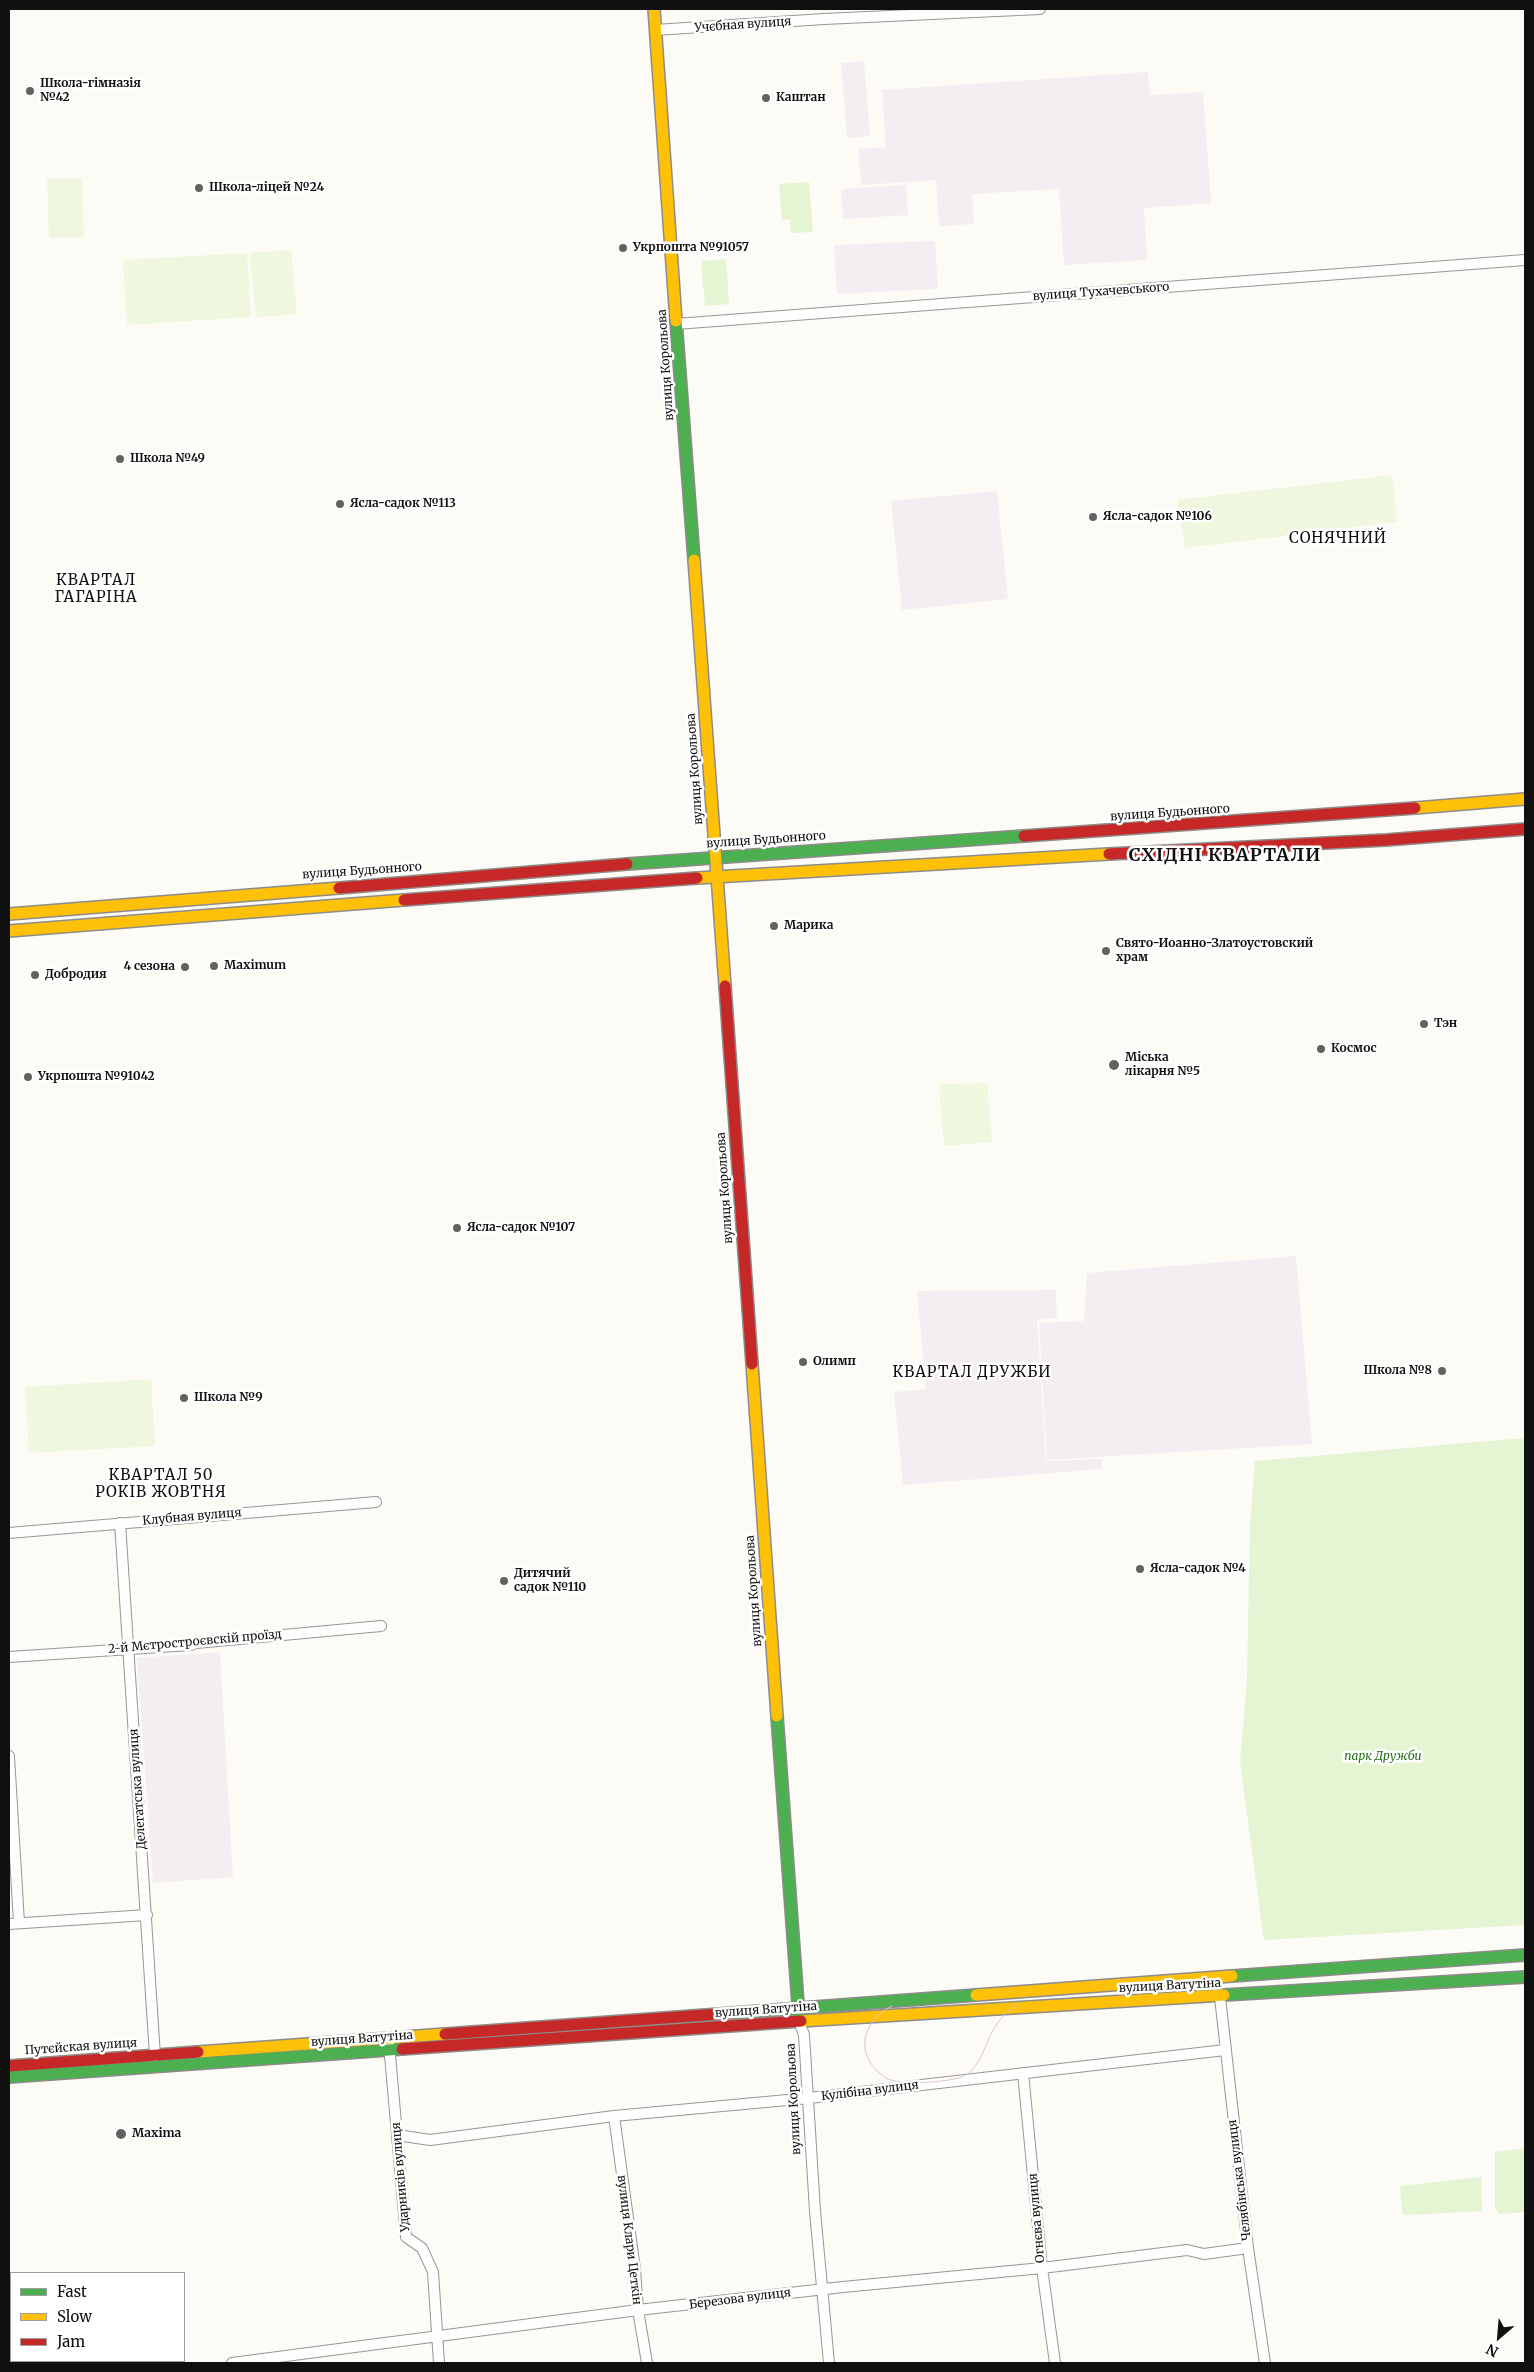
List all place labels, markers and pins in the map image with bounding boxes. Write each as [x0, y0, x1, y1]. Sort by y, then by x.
place label: Школа-гімназія №42 [40, 77, 141, 105]
marker: Школа-гімназія №42 [24, 85, 36, 97]
place label: Каштан [776, 91, 826, 105]
marker: Каштан [760, 92, 772, 104]
place label: Школа-ліцей №24 [209, 181, 324, 195]
marker: Школа-ліцей №24 [193, 182, 205, 194]
place label: Укрпошта №91057 [633, 241, 749, 255]
marker: Укрпошта №91057 [617, 242, 629, 254]
place label: Школа №49 [130, 452, 205, 466]
marker: Школа №49 [114, 453, 126, 465]
place label: Ясла-садок №113 [350, 497, 456, 511]
marker: Ясла-садок №113 [334, 498, 346, 510]
place label: Ясла-садок №106 [1103, 510, 1212, 524]
marker: Ясла-садок №106 [1087, 511, 1099, 523]
place label: Марика [784, 919, 833, 933]
marker: Марика [768, 920, 780, 932]
place label: Свято-Иоанно-Златоустовский храм [1116, 937, 1313, 965]
marker: Свято-Иоанно-Златоустовский храм [1100, 945, 1112, 957]
place label: Maximum [224, 959, 286, 973]
place label: 4 сезона [123, 960, 175, 974]
marker: Maximum [208, 960, 220, 972]
marker: 4 сезона [179, 961, 191, 973]
place label: Добродия [45, 968, 107, 982]
marker: Добродия [29, 969, 41, 981]
place label: Тэн [1434, 1017, 1457, 1031]
marker: Тэн [1418, 1018, 1430, 1030]
place label: Космос [1331, 1042, 1377, 1056]
marker: Космос [1315, 1043, 1327, 1055]
place label: Міська лікарня №5 [1125, 1051, 1200, 1079]
marker: Міська лікарня №5 [1107, 1058, 1121, 1072]
place label: Укрпошта №91042 [38, 1070, 155, 1084]
marker: Укрпошта №91042 [22, 1071, 34, 1083]
place label: Ясла-садок №107 [467, 1221, 575, 1235]
marker: Ясла-садок №107 [451, 1222, 463, 1234]
place label: Олимп [813, 1355, 856, 1369]
marker: Олимп [797, 1356, 809, 1368]
place label: Школа №8 [1363, 1364, 1432, 1378]
marker: Школа №8 [1436, 1365, 1448, 1377]
place label: Школа №9 [194, 1391, 263, 1405]
marker: Школа №9 [178, 1392, 190, 1404]
place label: Ясла-садок №4 [1150, 1562, 1246, 1576]
marker: Ясла-садок №4 [1134, 1563, 1146, 1575]
place label: Дитячий садок №110 [514, 1567, 586, 1595]
marker: Дитячий садок №110 [498, 1575, 510, 1587]
marker: Maxima [114, 2127, 128, 2141]
place label: Maxima [132, 2127, 181, 2141]

